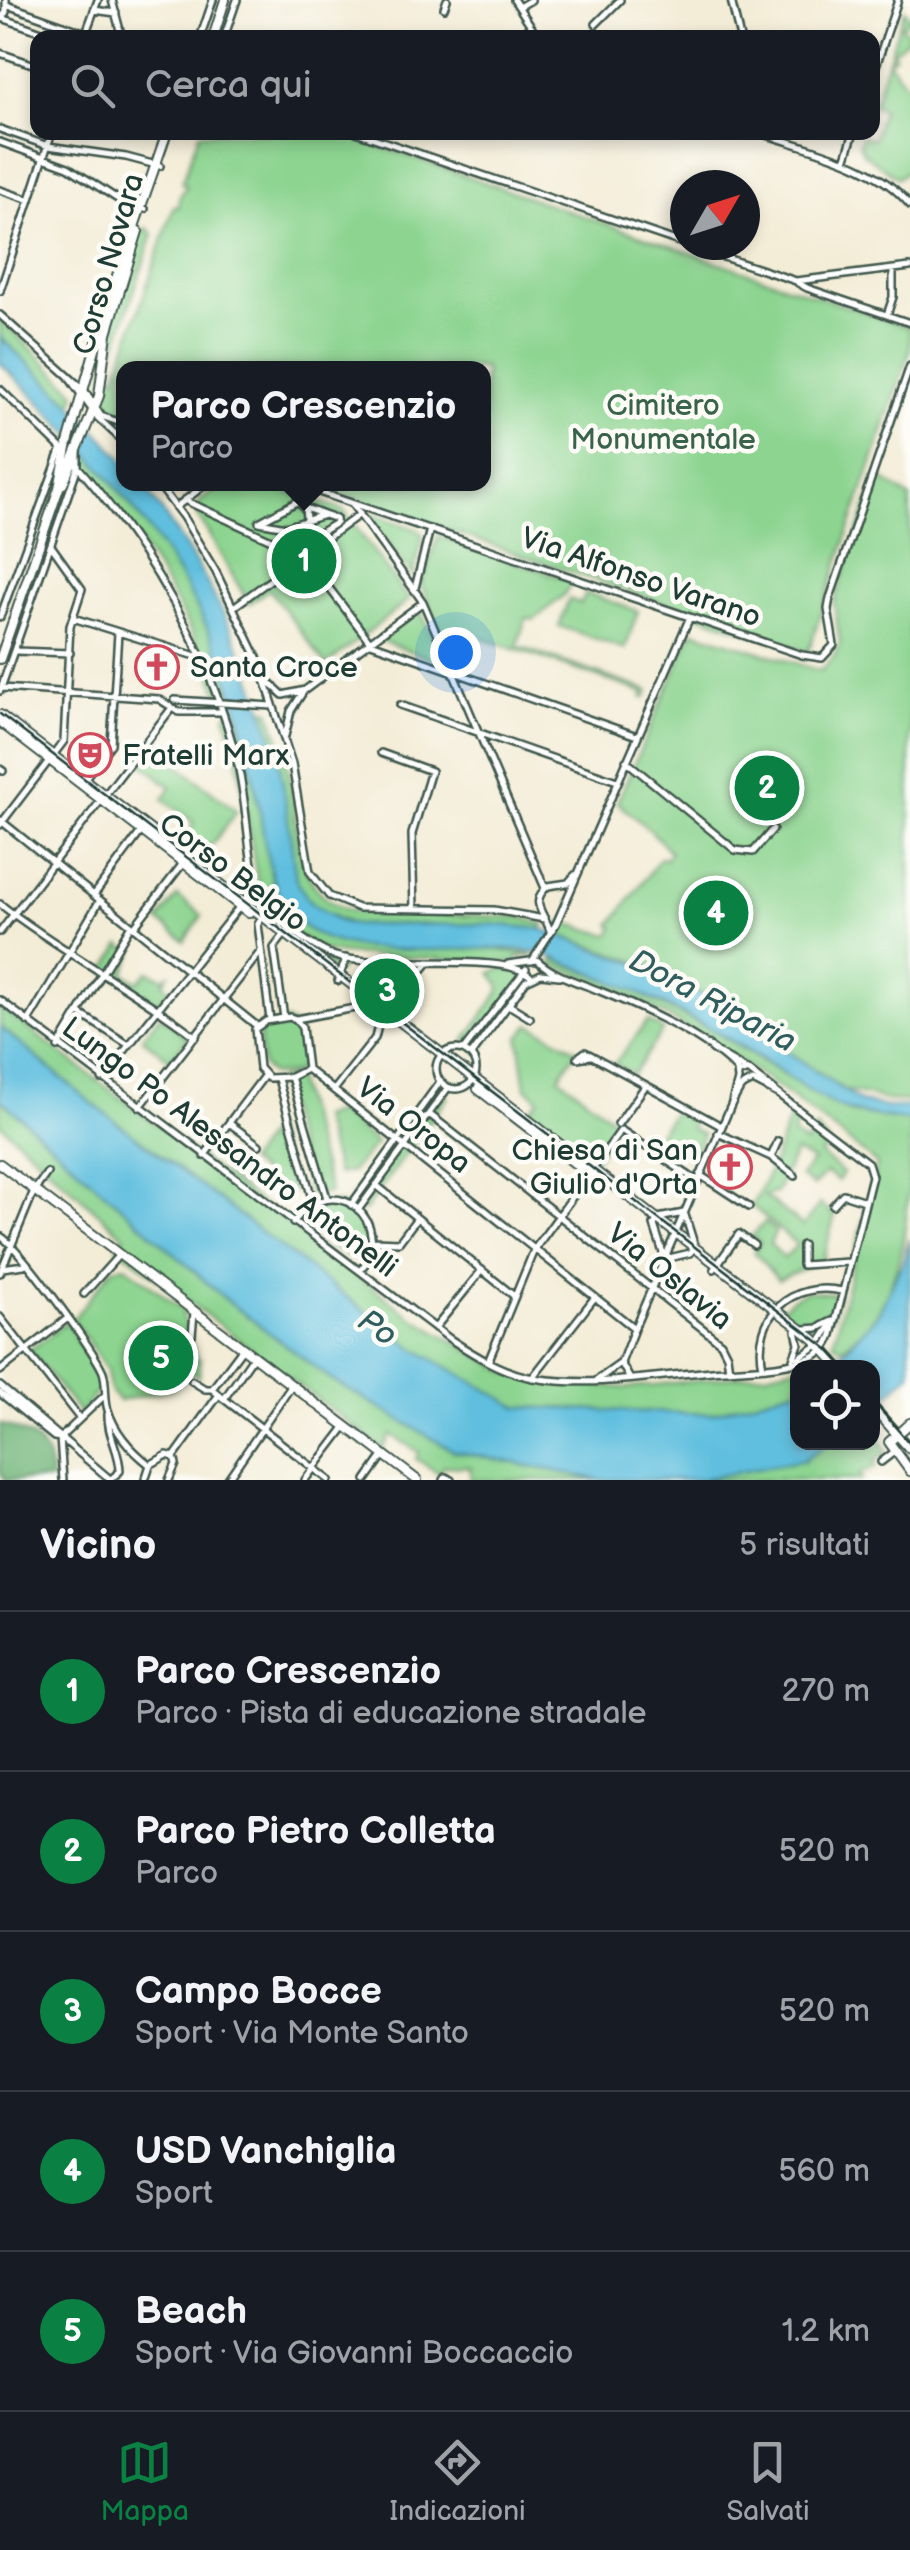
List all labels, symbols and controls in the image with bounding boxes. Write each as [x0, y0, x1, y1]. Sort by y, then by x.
search box [30, 30, 880, 140]
icon: search [65, 58, 120, 113]
text: Cerca qui [145, 63, 312, 108]
street label: Corso Novara [66, 169, 152, 359]
north arrow [670, 170, 760, 260]
popup [116, 361, 491, 491]
text: Parco Crescenzio [150, 384, 457, 429]
park label: Cimitero Monumentale [570, 388, 756, 458]
text: Parco [150, 429, 234, 468]
street label: Via Alfonso Varano [516, 520, 765, 636]
pin: 1 [272, 524, 336, 598]
your location [430, 627, 481, 678]
church icon: Santa Croce [134, 644, 180, 690]
place label: Santa Croce [190, 650, 358, 686]
theatre icon: Fratelli Marx [67, 732, 113, 778]
place label: Fratelli Marx [122, 738, 289, 774]
pin: 2 [734, 750, 800, 826]
street label: Corso Belgio [152, 806, 313, 940]
pin: 4 [684, 876, 748, 950]
water label: Dora Riparia [622, 941, 802, 1062]
pin: 3 [354, 954, 420, 1028]
street label: Lungo Po Alessandro Antonelli [55, 1010, 404, 1286]
street label: Via Oropa [349, 1070, 478, 1182]
place label: Chiesa di San Giulio d'Orta [512, 1133, 698, 1203]
church icon: Chiesa di San Giulio d'Orta [707, 1144, 753, 1190]
street label: Via Oslavia [600, 1216, 739, 1338]
water label: Po [350, 1301, 404, 1355]
pin: 5 [128, 1320, 194, 1396]
map controls [790, 1360, 880, 1450]
button: locate [790, 1360, 880, 1450]
text: Vicino [40, 1520, 156, 1571]
text: 5 risultati [739, 1526, 870, 1565]
text: Parco Crescenzio [135, 1649, 441, 1694]
text: 1 [66, 1672, 79, 1711]
text: 270 m [781, 1672, 870, 1711]
text: Parco · Pista di educazione stradale [135, 1694, 646, 1733]
text: Parco Pietro Colletta [135, 1809, 496, 1854]
text: 2 [63, 1832, 82, 1871]
text: 520 m [779, 1832, 870, 1871]
text: Parco [135, 1854, 218, 1893]
text: Campo Bocce [135, 1969, 382, 2014]
text: 3 [63, 1992, 82, 2031]
text: 520 m [779, 1992, 870, 2031]
text: Sport · Via Monte Santo [135, 2014, 469, 2053]
text: USD Vanchiglia [135, 2129, 396, 2174]
text: 4 [63, 2152, 82, 2191]
text: 560 m [778, 2152, 870, 2191]
text: Sport [135, 2174, 213, 2213]
text: Beach [135, 2289, 247, 2334]
text: 5 [63, 2312, 82, 2351]
text: 1.2 km [782, 2312, 870, 2351]
text: Sport · Via Giovanni Boccaccio [135, 2334, 574, 2373]
tab: Mappa [100, 2435, 189, 2528]
tab: Indicazioni [390, 2435, 526, 2528]
tab: Salvati [726, 2435, 810, 2528]

